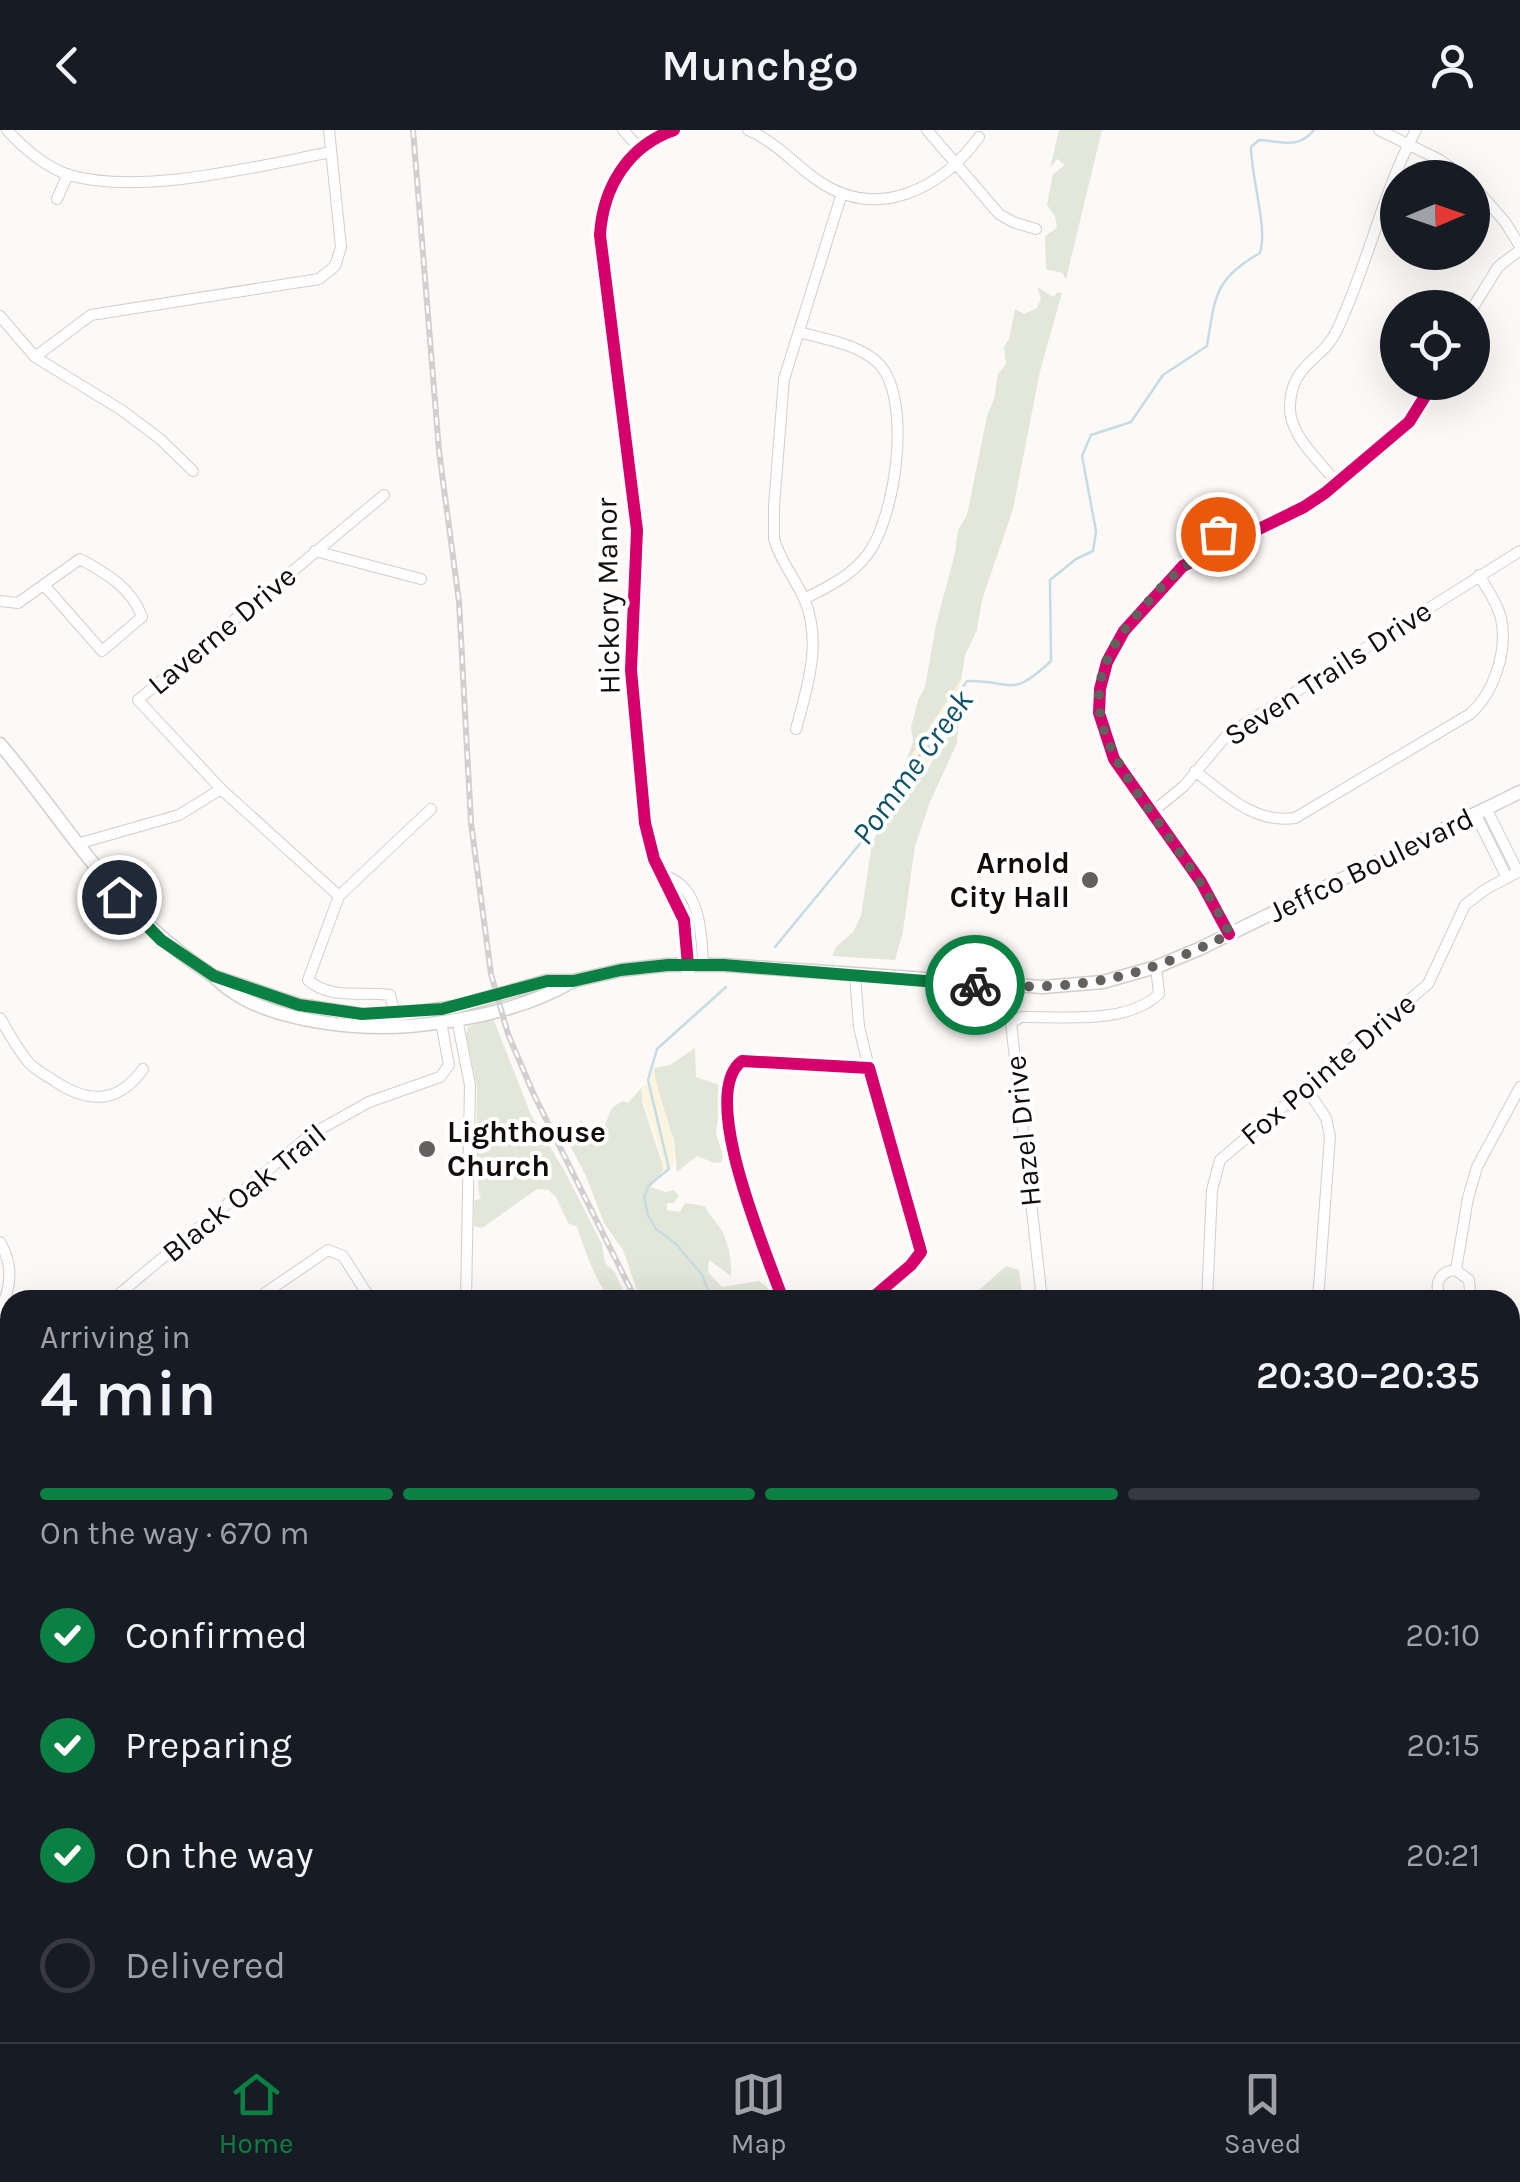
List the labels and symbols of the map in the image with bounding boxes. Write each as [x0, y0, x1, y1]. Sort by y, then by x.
north arrow [1380, 160, 1490, 270]
pin [1176, 492, 1261, 577]
street label: Hickory Manor [588, 497, 628, 695]
street label: Laverne Drive [140, 558, 304, 702]
street label: Seven Trails Drive [1218, 593, 1438, 753]
water label: Pomme Creek [844, 682, 981, 852]
street label: Jeffco Boulevard [1263, 800, 1479, 930]
place label: Arnold City Hall [950, 845, 1070, 915]
pin [77, 855, 162, 940]
marker: Arnold City Hall [1079, 869, 1101, 891]
courier [925, 935, 1025, 1035]
street label: Fox Pointe Drive [1233, 985, 1423, 1153]
street label: Hazel Drive [997, 1054, 1049, 1208]
place label: Lighthouse Church [447, 1114, 606, 1184]
street label: Black Oak Trail [155, 1116, 333, 1270]
marker: Lighthouse Church [416, 1138, 438, 1160]

